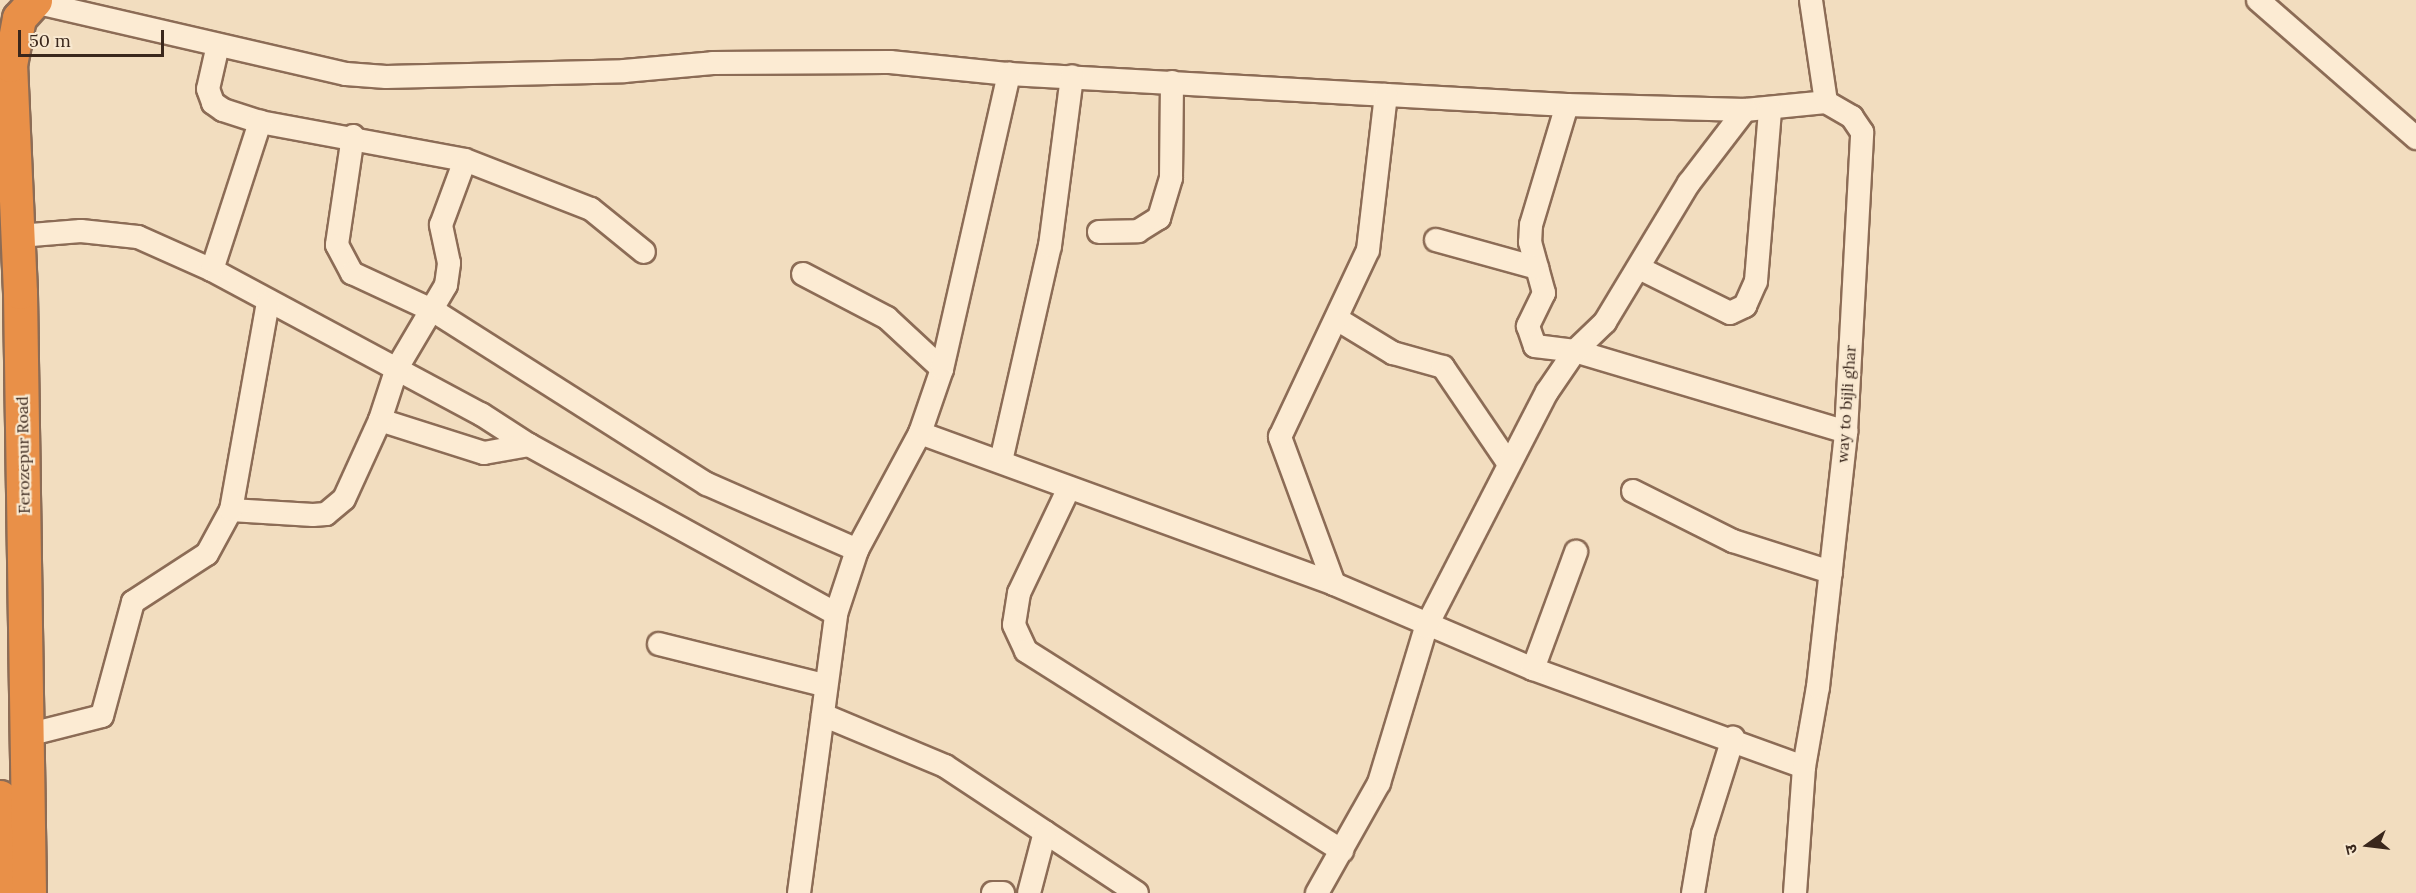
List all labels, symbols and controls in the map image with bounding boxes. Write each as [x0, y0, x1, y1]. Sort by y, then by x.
scale bar [21, 18, 166, 56]
text: 50 m [29, 29, 71, 52]
street label: way to bijli ghar [1832, 344, 1860, 464]
street label: Ferozepur Road [12, 396, 34, 514]
north arrow [2338, 815, 2398, 875]
text: उ [2340, 842, 2361, 856]

